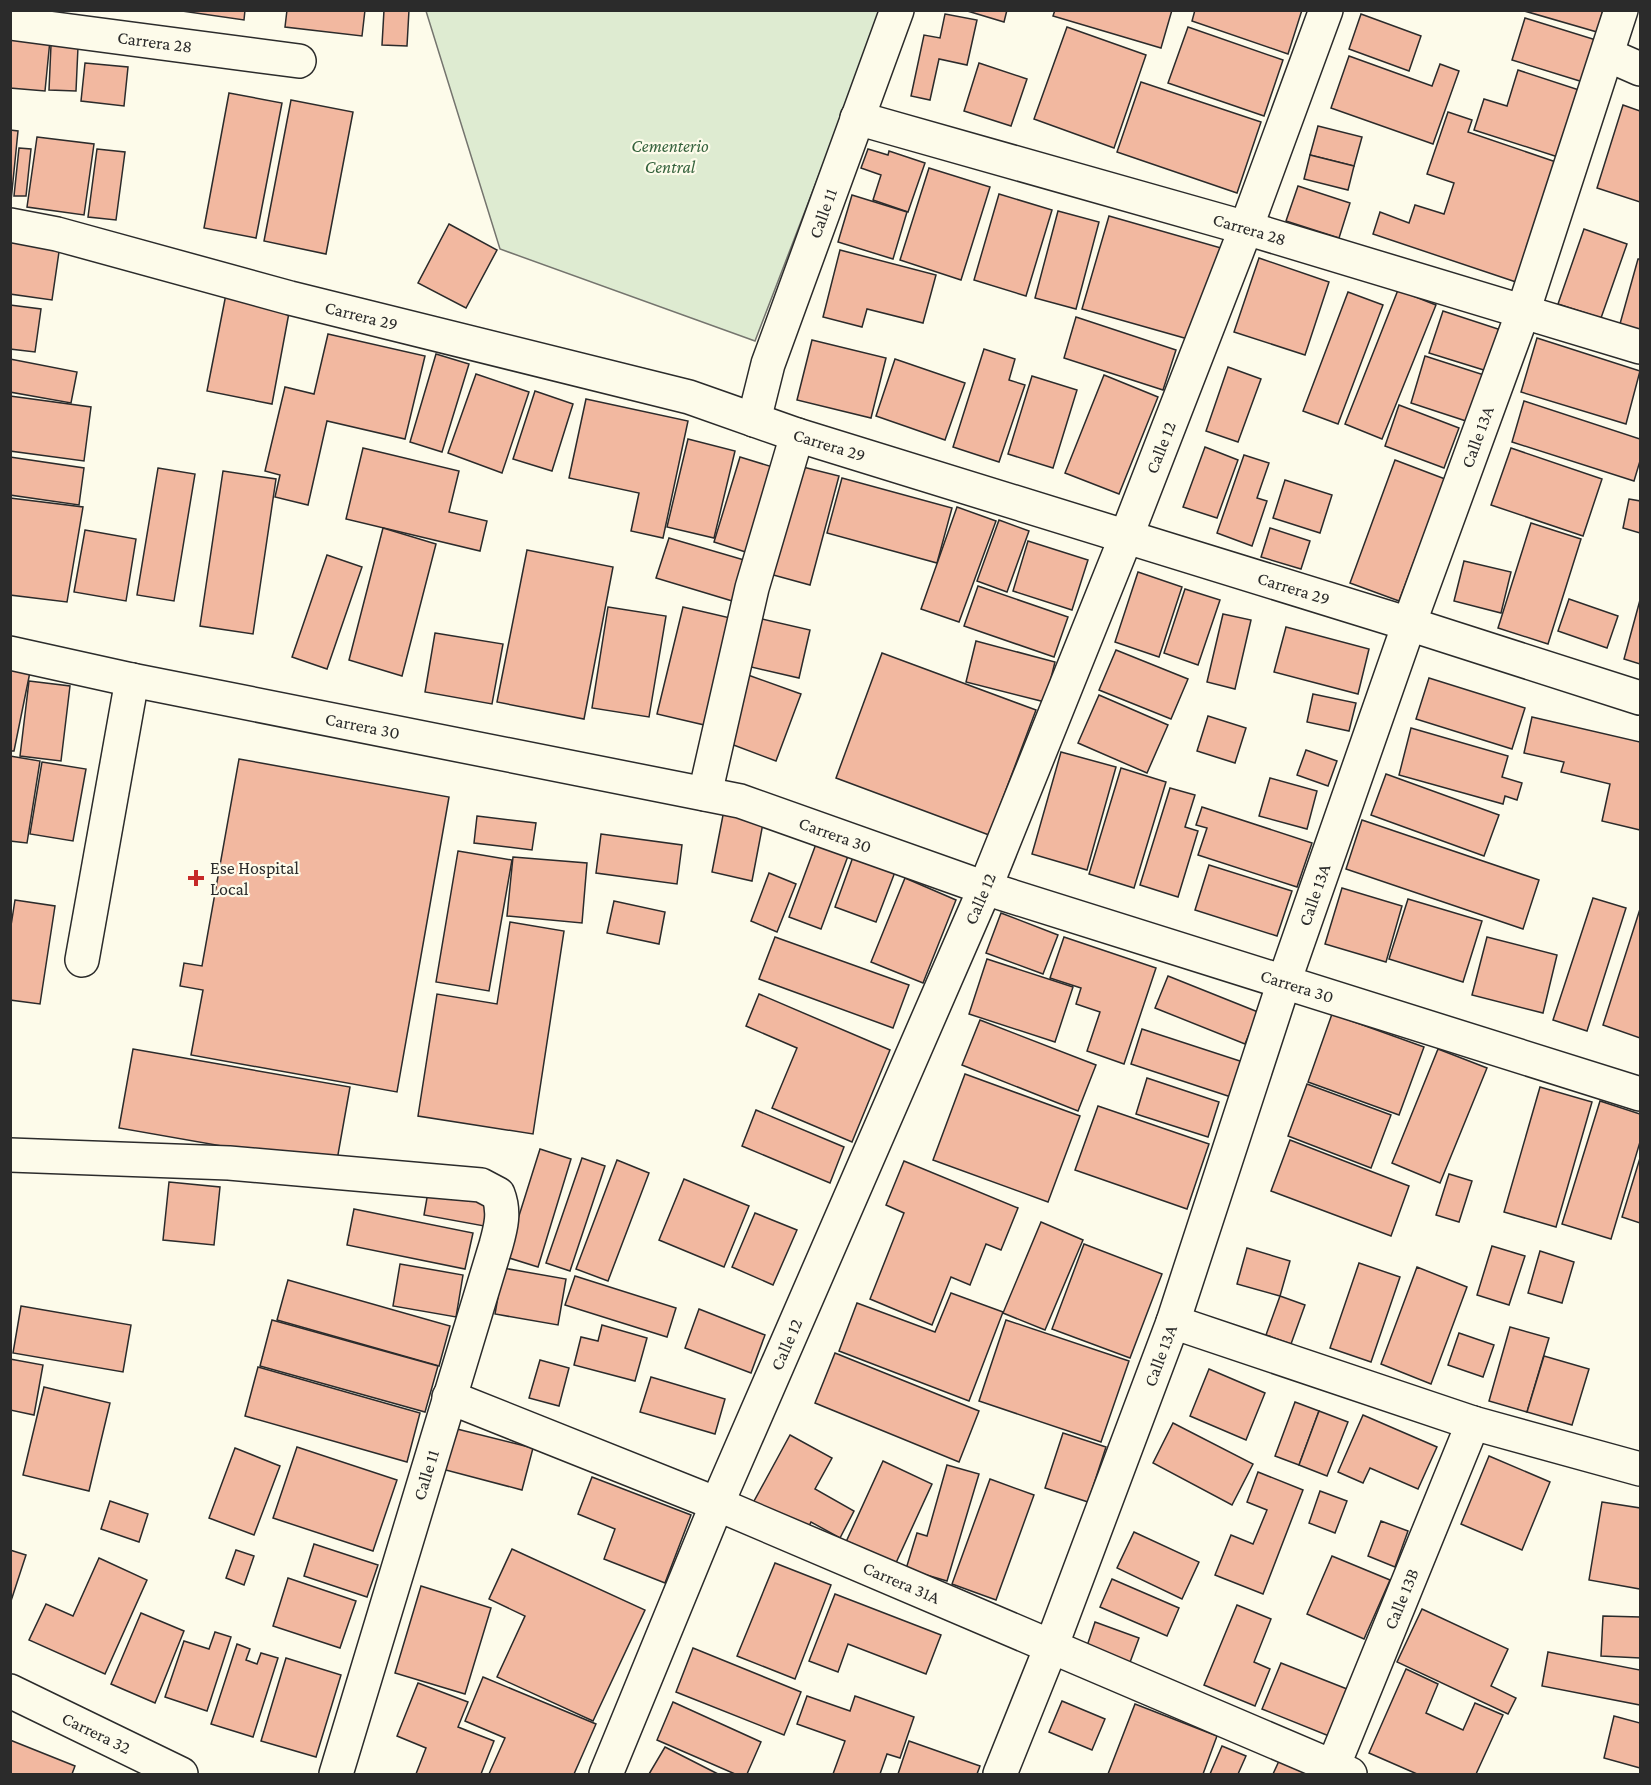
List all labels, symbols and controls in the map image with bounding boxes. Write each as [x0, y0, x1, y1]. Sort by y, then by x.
street label: Carrera 28 [116, 27, 193, 57]
park label: Cementerio Central [631, 136, 709, 177]
street label: Calle 11 [805, 186, 841, 241]
street label: Carrera 28 [1211, 209, 1288, 250]
street label: Carrera 29 [323, 297, 400, 334]
street label: Calle 13A [1457, 403, 1498, 471]
street label: Calle 12 [1142, 419, 1180, 476]
street label: Carrera 29 [791, 424, 868, 466]
street label: Carrera 29 [1255, 568, 1332, 609]
street label: Carrera 30 [323, 709, 402, 743]
street label: Carrera 30 [796, 813, 874, 857]
place label: Ese Hospital Local [210, 858, 299, 899]
street label: Calle 13A [1294, 860, 1335, 928]
marker: Ese Hospital Local [187, 869, 205, 887]
street label: Calle 12 [960, 870, 1000, 928]
street label: Carrera 30 [1258, 965, 1336, 1007]
street label: Calle 12 [766, 1316, 806, 1373]
street label: Calle 13A [1140, 1321, 1181, 1389]
street label: Calle 11 [409, 1447, 443, 1503]
street label: Carrera 31A [860, 1557, 944, 1608]
street label: Calle 13B [1380, 1565, 1423, 1632]
street label: Carrera 32 [59, 1708, 134, 1758]

